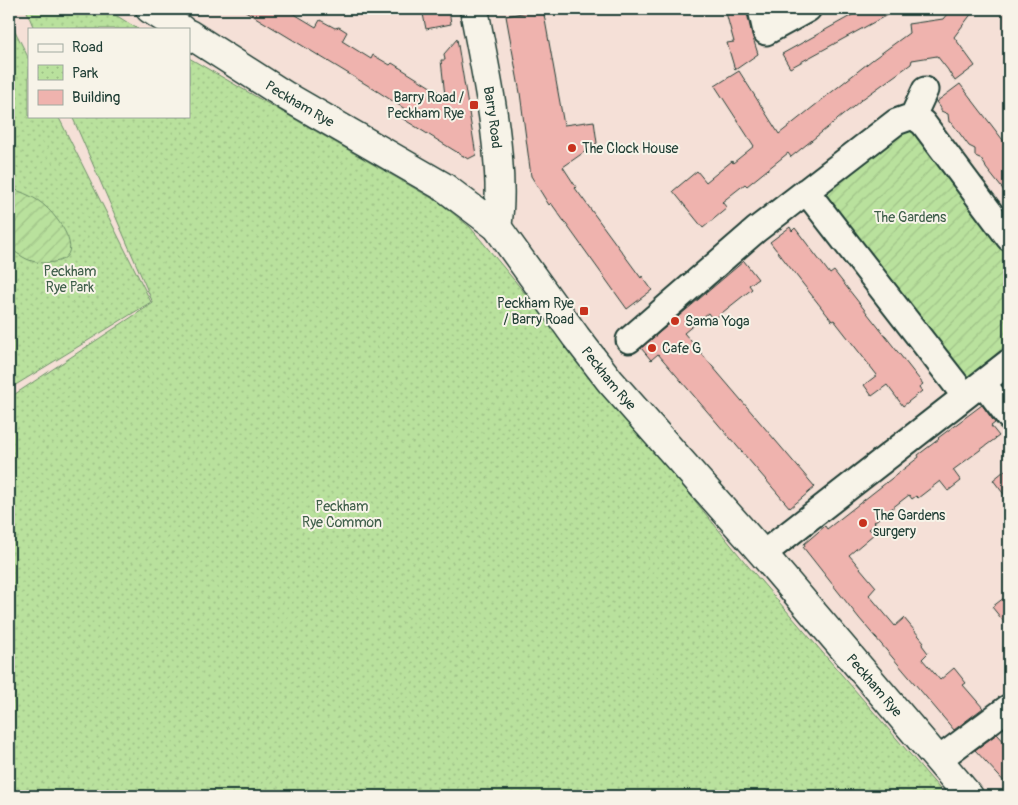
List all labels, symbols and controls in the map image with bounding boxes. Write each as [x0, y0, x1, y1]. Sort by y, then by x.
legend [28, 28, 190, 118]
text: Road [72, 38, 103, 57]
text: Park [72, 64, 99, 83]
street label: Peckham Rye [262, 77, 337, 131]
street label: Barry Road [480, 85, 505, 149]
text: Building [72, 88, 120, 107]
place label: Barry Road / Peckham Rye [387, 89, 464, 122]
marker: Barry Road / Peckham Rye [468, 99, 480, 111]
place label: The Clock House [582, 140, 678, 157]
marker: The Clock House [566, 142, 578, 154]
park label: The Gardens [874, 209, 947, 226]
park label: Peckham Rye Park [43, 263, 97, 296]
place label: Peckham Rye / Barry Road [497, 295, 574, 328]
marker: Peckham Rye / Barry Road [578, 305, 590, 317]
place label: Sama Yoga [685, 313, 750, 330]
marker: Sama Yoga [669, 315, 681, 327]
place label: Cafe G [662, 340, 701, 357]
marker: Cafe G [646, 342, 658, 354]
street label: Peckham Rye [578, 343, 640, 414]
park label: Peckham Rye Common [302, 498, 382, 531]
place label: The Gardens surgery [873, 507, 946, 540]
marker: The Gardens surgery [857, 517, 869, 529]
street label: Peckham Rye [843, 651, 906, 720]

